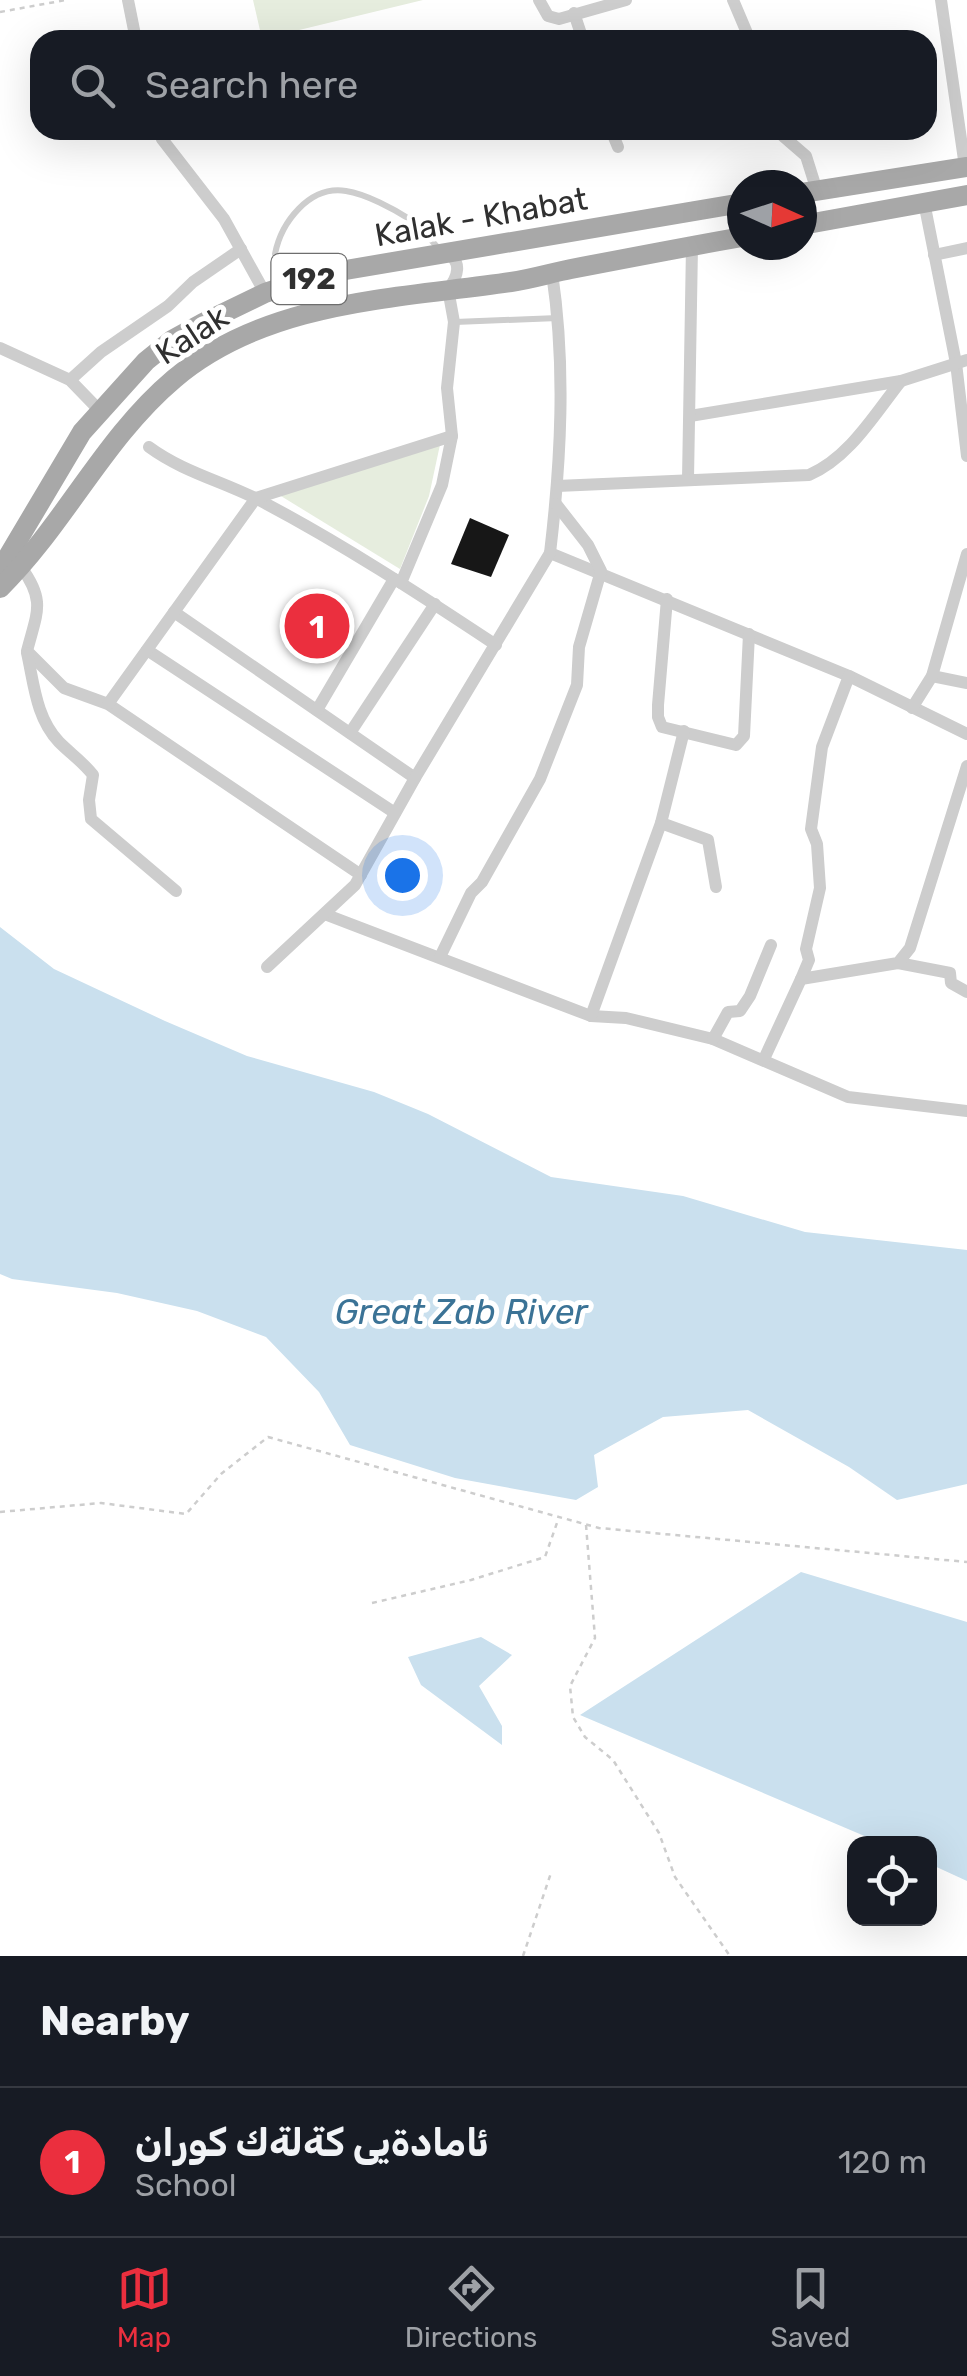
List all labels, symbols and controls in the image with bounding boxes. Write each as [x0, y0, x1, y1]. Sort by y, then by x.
search box [30, 30, 937, 140]
icon: search [65, 58, 120, 113]
text: Search here [145, 62, 358, 108]
north arrow [727, 170, 817, 260]
street label: Kalak - Khabat [372, 180, 590, 254]
road number: 192 [272, 254, 346, 304]
street label: Kalak [149, 297, 236, 372]
pin: 1 [284, 588, 350, 664]
your location [377, 850, 428, 901]
water label: Great Zab River [334, 1291, 589, 1333]
map controls [847, 1836, 937, 1926]
button: locate [847, 1836, 937, 1926]
text: Nearby [40, 1996, 190, 2046]
text: ئامادةيى كةلةك كوران [135, 2120, 489, 2166]
text: 1 [65, 2143, 80, 2181]
text: 120 m [838, 2143, 927, 2181]
text: School [135, 2166, 237, 2204]
tab: Map [117, 2261, 172, 2354]
tab: Directions [405, 2261, 537, 2354]
tab: Saved [770, 2261, 850, 2354]

